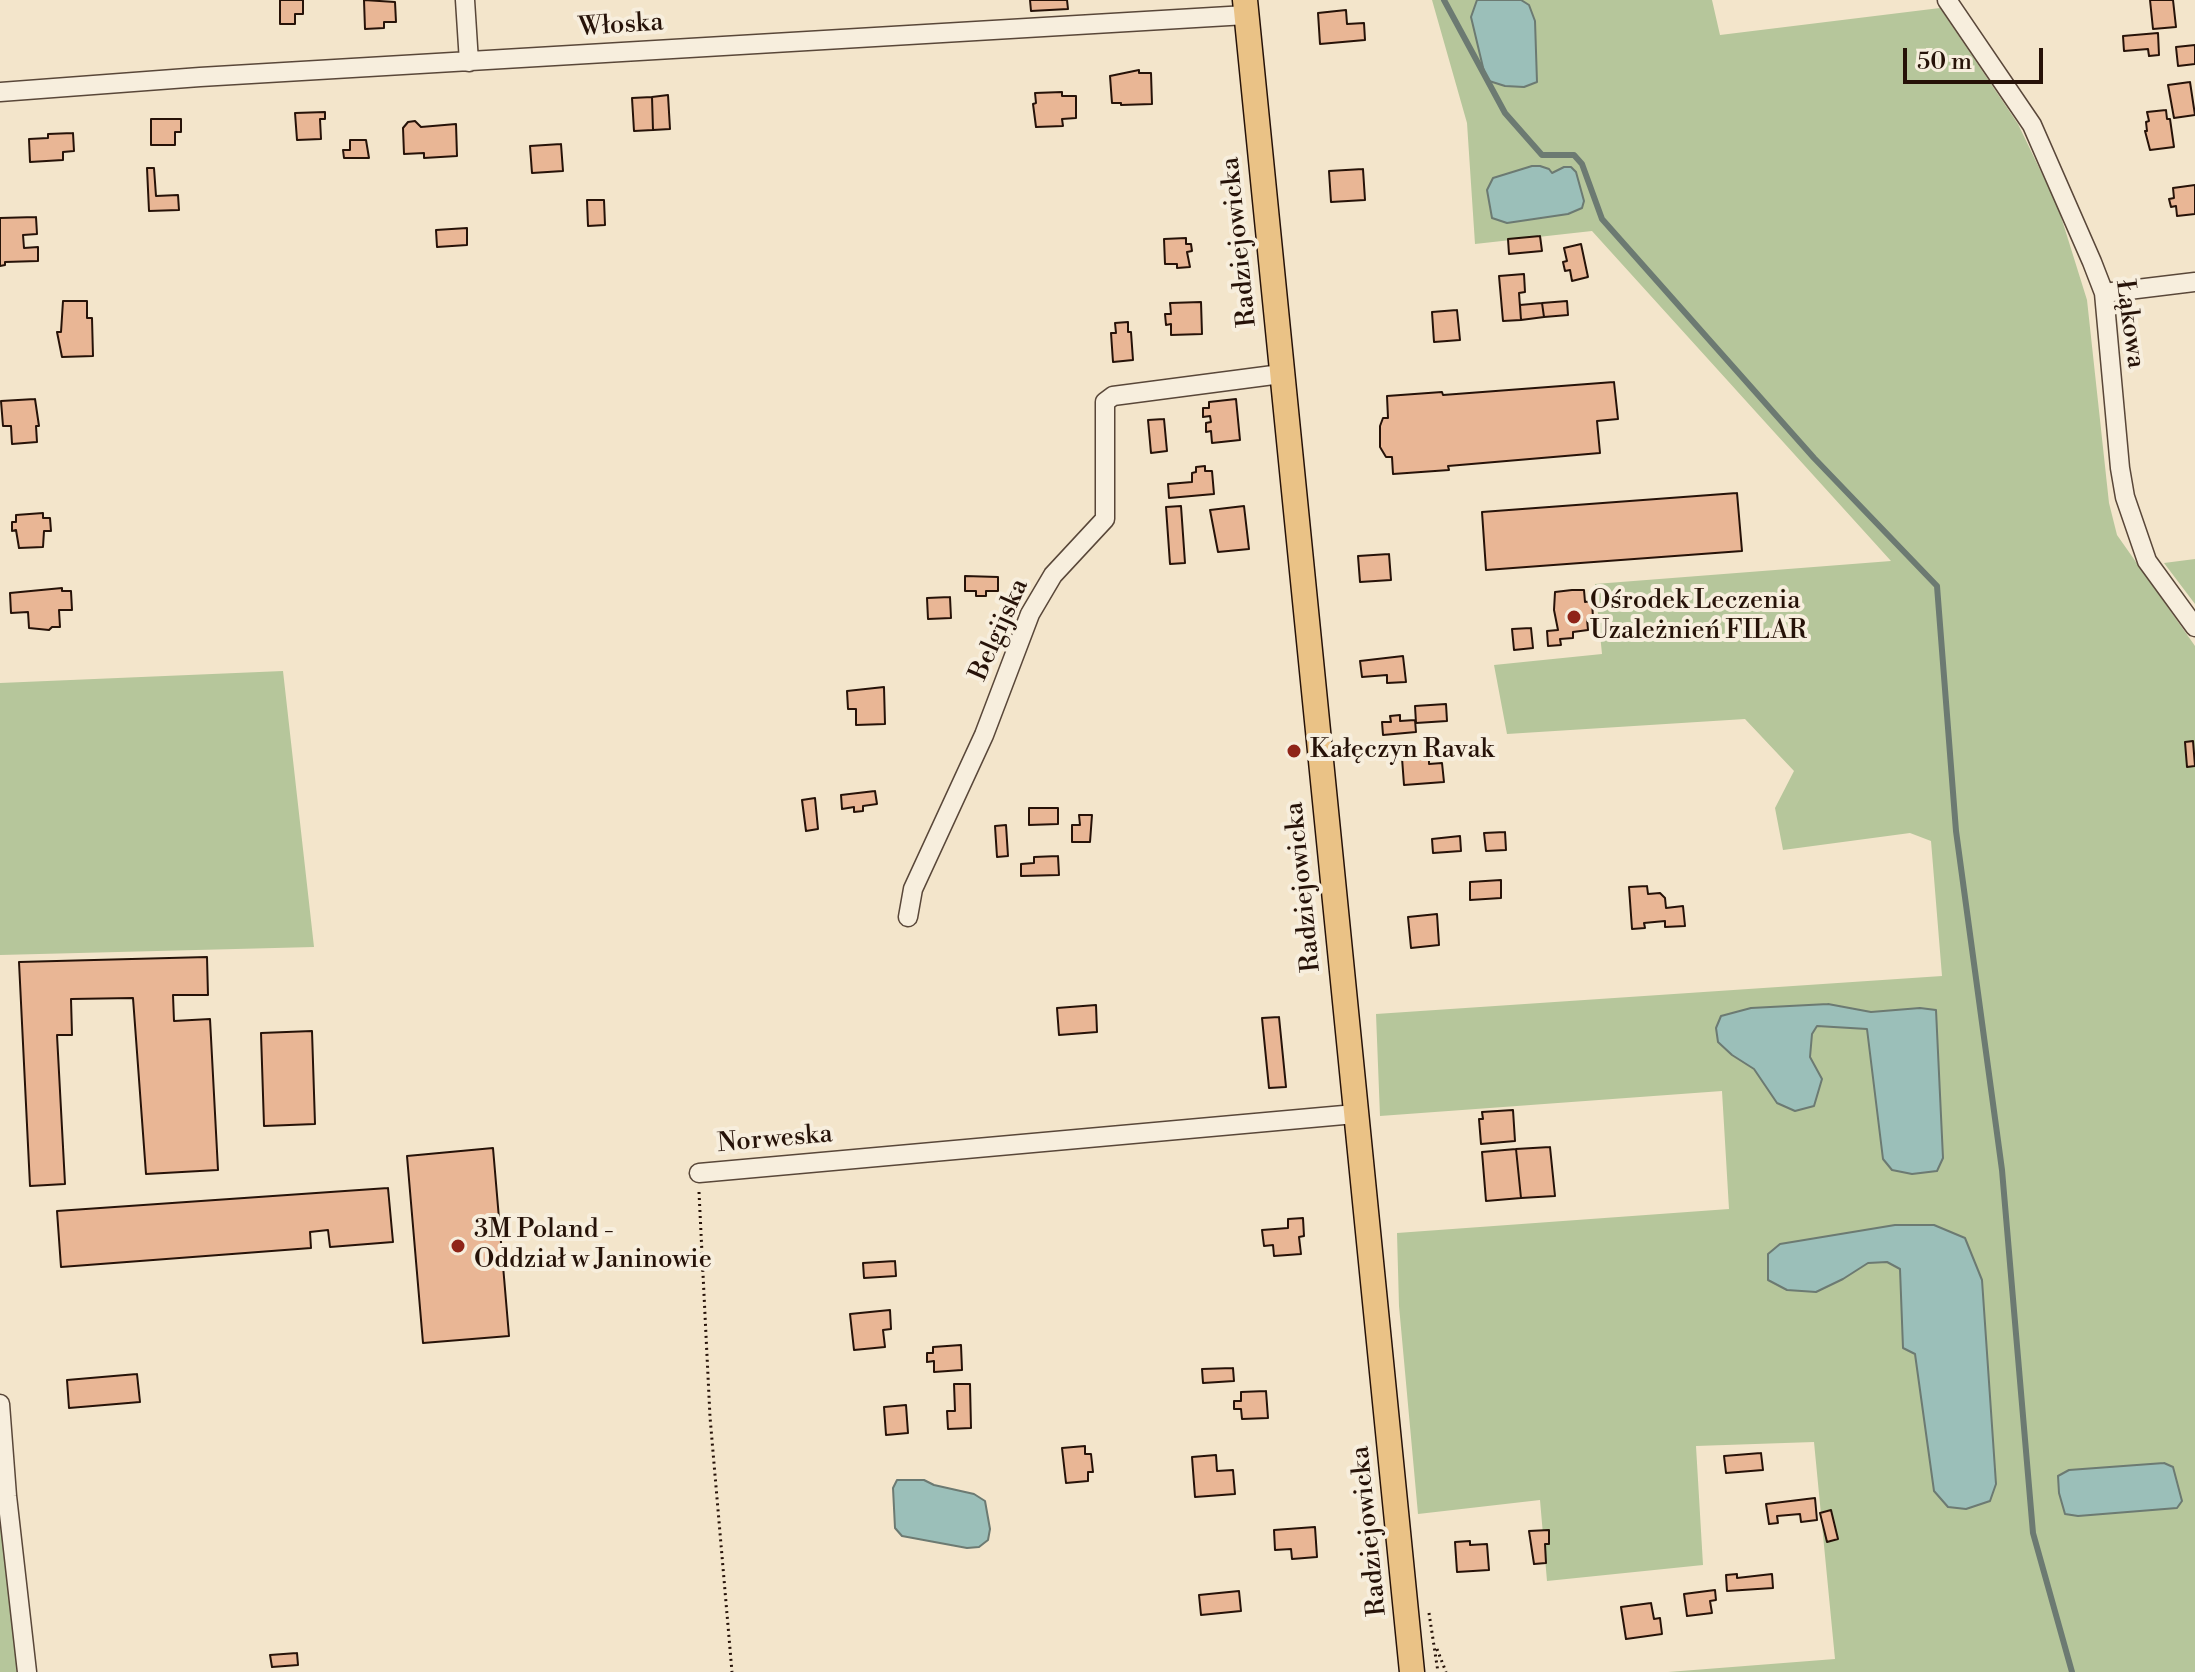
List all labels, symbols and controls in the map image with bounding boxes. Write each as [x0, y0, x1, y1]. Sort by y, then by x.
street label: Włoska [578, 7, 664, 45]
scale bar [1907, 32, 2047, 82]
text: 50 m [1917, 47, 1972, 77]
street label: Radziejowicka [1216, 156, 1264, 328]
street label: Łąkowa [2107, 278, 2151, 370]
street label: Belgijska [964, 574, 1036, 686]
place label: Ośrodek Leczenia Uzależnień FILAR [1590, 586, 1806, 648]
marker: Ośrodek Leczenia Uzależnień FILAR [1565, 608, 1583, 626]
place label: Kałęczyn Ravak [1310, 735, 1494, 767]
marker: Kałęczyn Ravak [1285, 742, 1303, 760]
street label: Radziejowicka [1280, 801, 1328, 973]
street label: Norweska [716, 1119, 834, 1161]
place label: 3M Poland - Oddział w Janinowie [474, 1215, 712, 1276]
marker: 3M Poland - Oddział w Janinowie [449, 1237, 467, 1255]
street label: Radziejowicka [1346, 1445, 1394, 1617]

